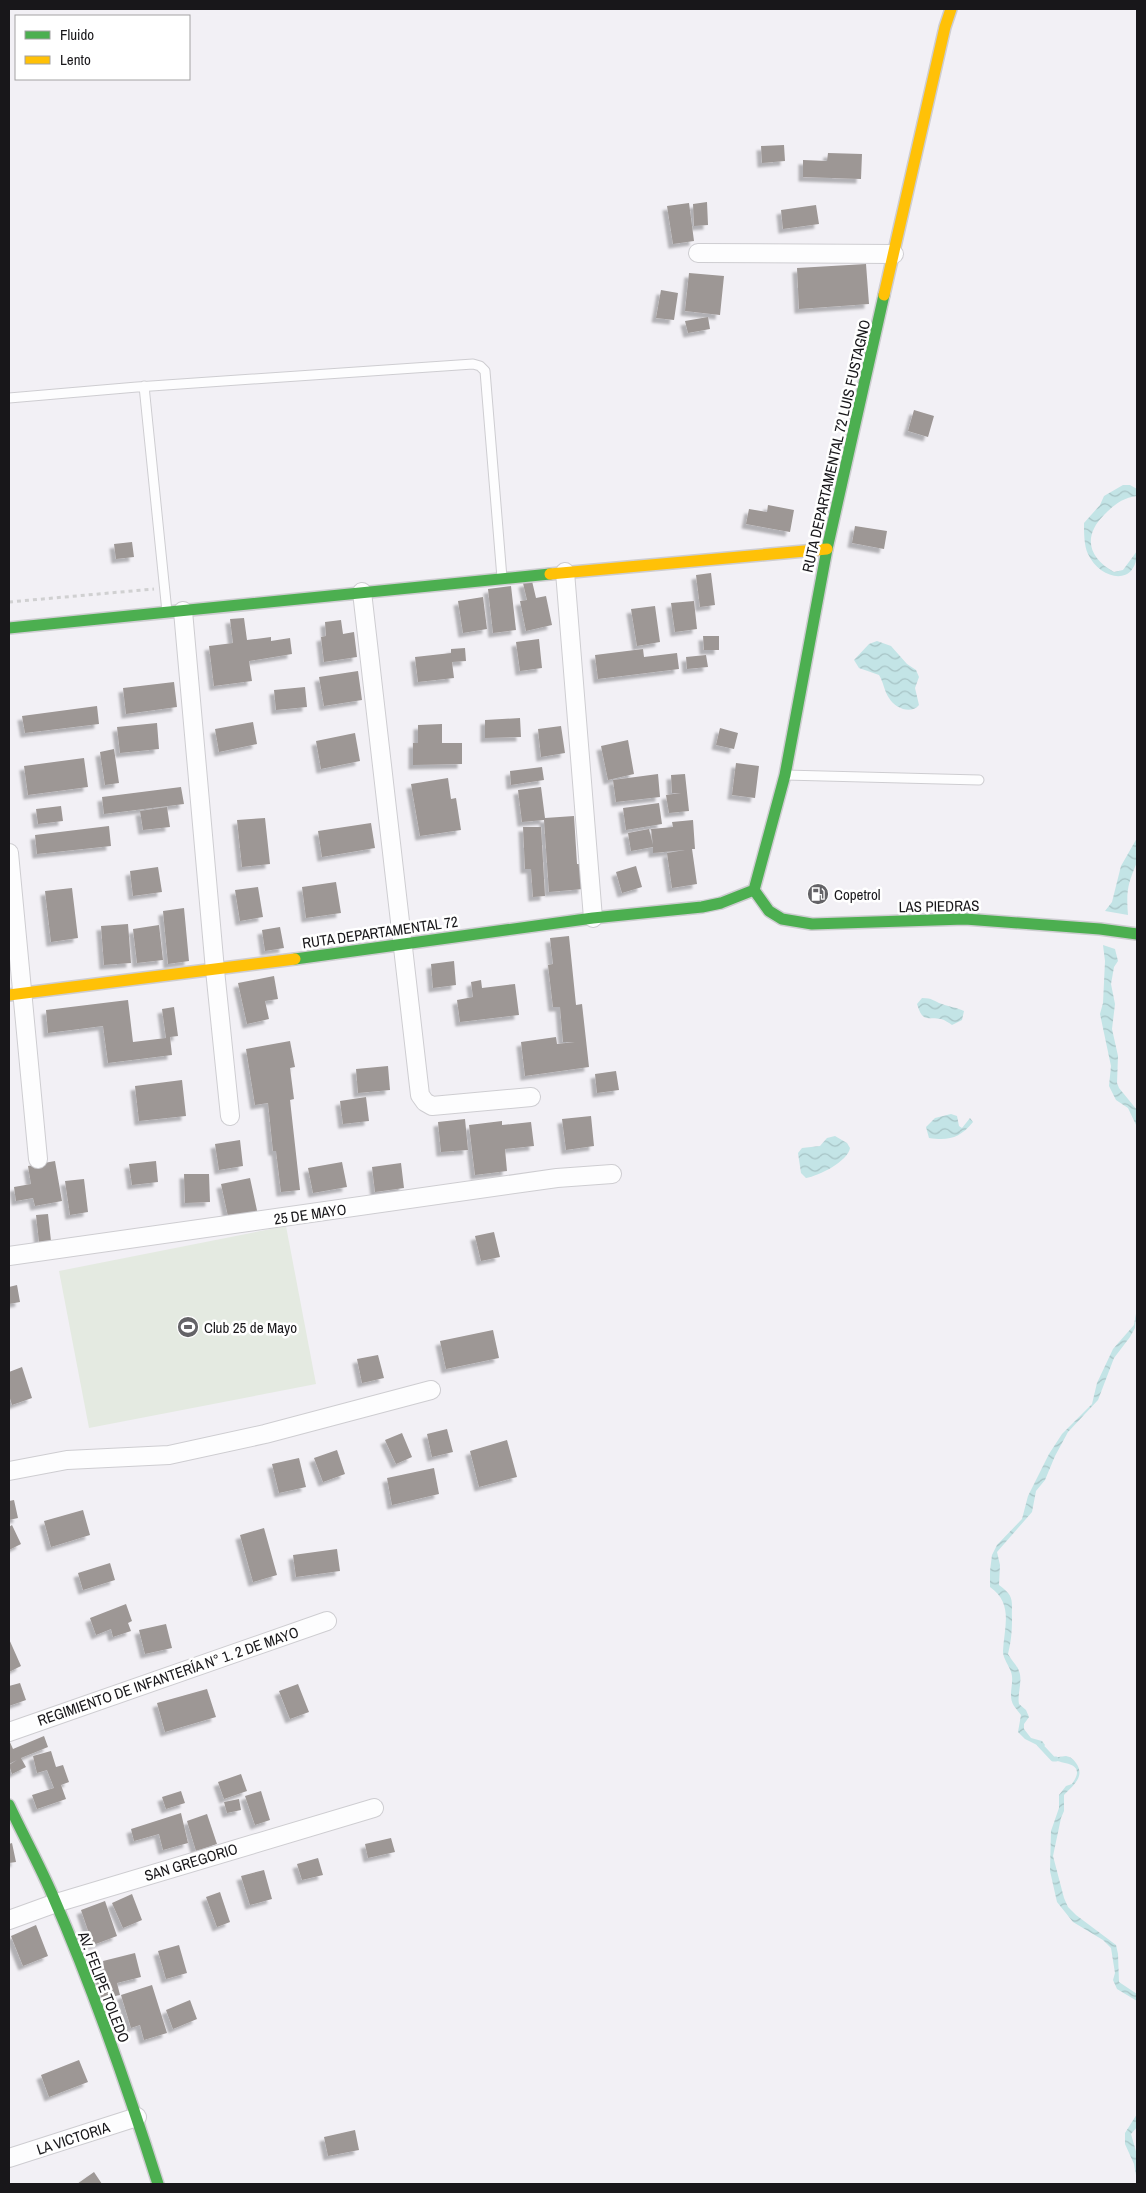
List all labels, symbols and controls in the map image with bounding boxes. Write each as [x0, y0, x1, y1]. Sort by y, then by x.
legend [15, 15, 190, 80]
text: Fluido [60, 24, 94, 45]
text: Lento [60, 49, 91, 70]
street label: RUTA DEPARTAMENTAL 72 LUIS FUSTAGNO [797, 318, 875, 574]
fuel station icon: Copetrol [806, 882, 830, 906]
place label: Copetrol [834, 884, 881, 905]
street label: LAS PIEDRAS [898, 895, 980, 917]
street label: RUTA DEPARTAMENTAL 72 [301, 911, 459, 953]
street label: 25 DE MAYO [272, 1199, 348, 1229]
sports icon: Club 25 de Mayo [176, 1315, 200, 1339]
place label: Club 25 de Mayo [204, 1317, 297, 1338]
street label: REGIMIENTO DE INFANTERÍA N° 1. 2 DE MAYO [35, 1621, 301, 1731]
street label: SAN GREGORIO [142, 1838, 240, 1886]
street label: AV. FELIPE TOLEDO [73, 1928, 135, 2045]
street label: LA VICTORIA [34, 2116, 113, 2160]

